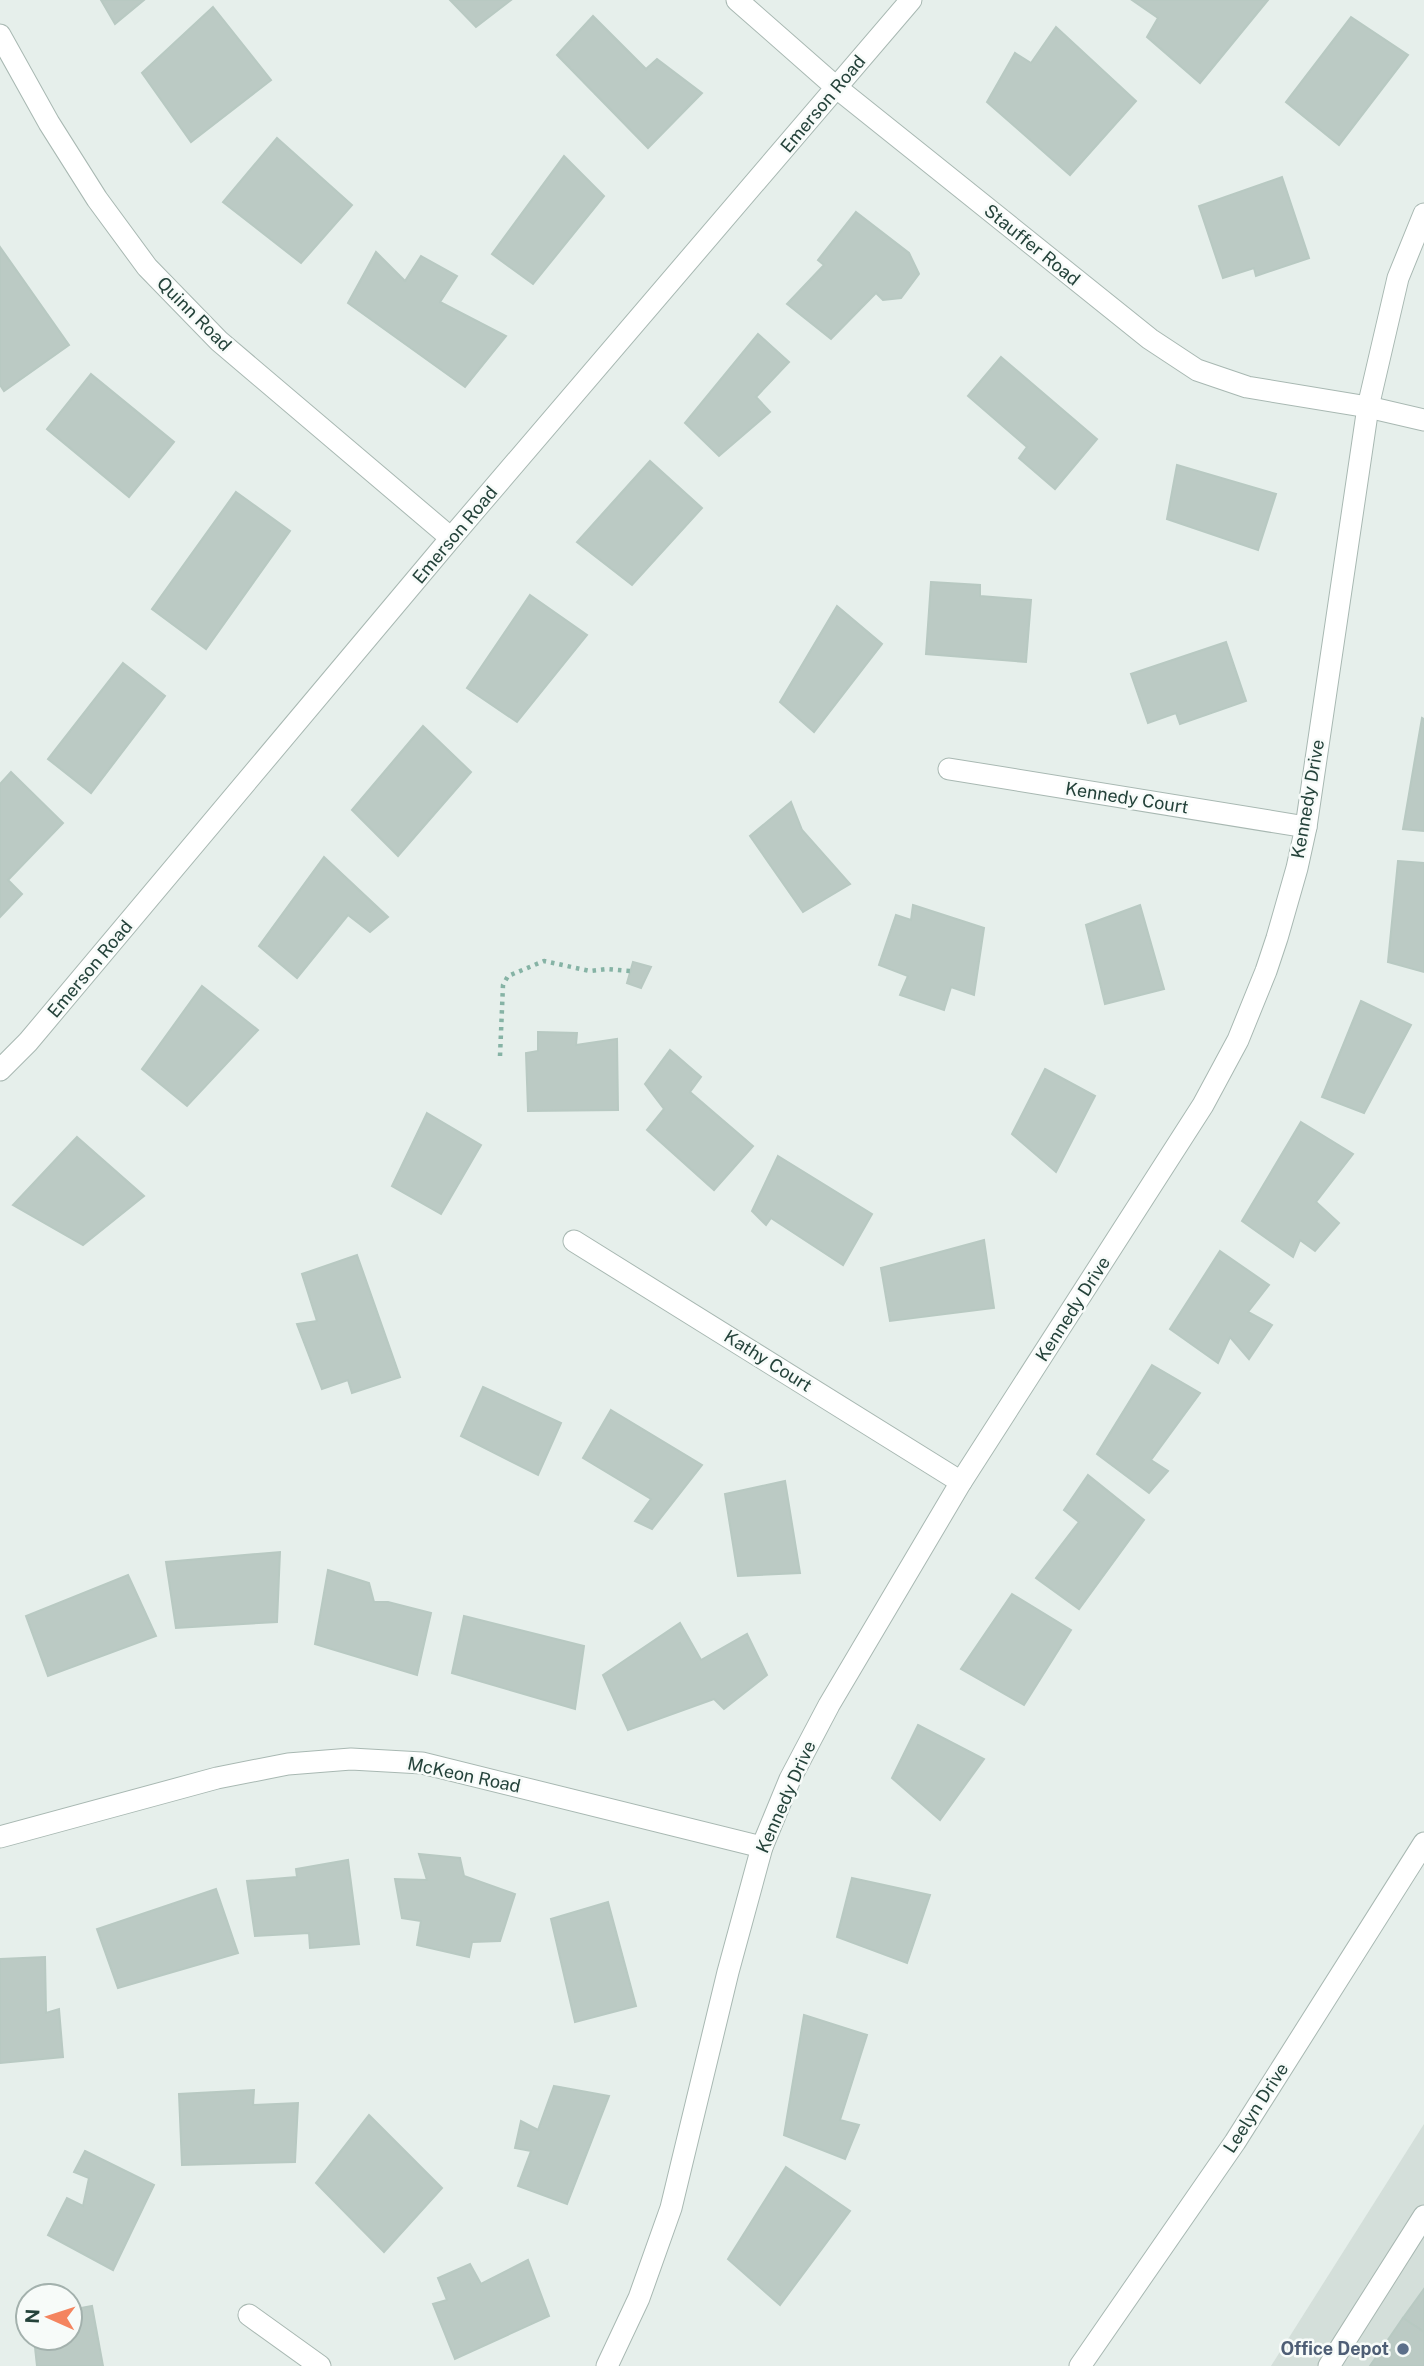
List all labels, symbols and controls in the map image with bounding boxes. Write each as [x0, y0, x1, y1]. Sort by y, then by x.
street label: Emerson Road [776, 51, 869, 157]
street label: Stauffer Road [980, 200, 1084, 290]
street label: Quinn Road [153, 272, 236, 355]
street label: Emerson Road [408, 482, 501, 588]
street label: Kennedy Drive [1287, 738, 1328, 860]
street label: Kennedy Court [1064, 777, 1190, 818]
street label: Emerson Road [43, 916, 136, 1022]
street label: Kennedy Drive [1031, 1252, 1114, 1365]
street label: Kathy Court [720, 1325, 816, 1396]
street label: Kennedy Drive [751, 1737, 820, 1856]
street label: McKeon Road [406, 1752, 523, 1797]
street label: Leelyn Drive [1219, 2059, 1292, 2157]
north arrow [14, 2282, 84, 2352]
text: N [21, 2308, 43, 2324]
place label: Office Depot [1280, 2338, 1389, 2359]
marker: Office Depot [1395, 2341, 1411, 2357]

